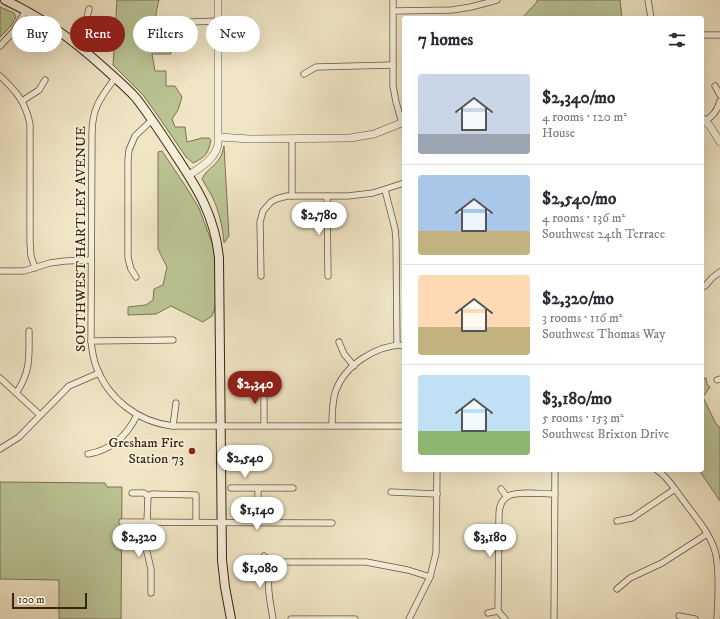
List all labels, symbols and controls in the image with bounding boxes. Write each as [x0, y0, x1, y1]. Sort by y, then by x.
chip: Buy [12, 16, 62, 52]
chip: Rent [70, 16, 125, 52]
chip: Filters [133, 16, 198, 52]
chip: New [206, 16, 260, 52]
text: 7 homes [418, 29, 473, 51]
icon: filters [666, 29, 688, 51]
text: $2,340/mo [542, 87, 615, 109]
icon: home [450, 90, 498, 138]
text: 4 rooms · 120 m² [542, 109, 627, 125]
text: House [542, 125, 575, 141]
street label: SOUTHWEST HARTLEY AVENUE [72, 126, 90, 352]
text: $2,540/mo [542, 188, 616, 210]
icon: home [450, 191, 498, 239]
pin: $2,780 [286, 202, 352, 236]
text: $2,780 [301, 207, 337, 223]
text: 4 rooms · 136 m² [542, 210, 625, 226]
text: Southwest 24th Terrace [542, 226, 665, 242]
text: $2,320/mo [542, 288, 614, 310]
icon: home [450, 291, 498, 339]
text: 3 rooms · 116 m² [542, 310, 623, 326]
text: Southwest Thomas Way [542, 326, 665, 342]
pin: $2,340 [222, 371, 288, 405]
text: $2,340 [237, 376, 273, 392]
text: $3,180/mo [542, 388, 612, 410]
icon: home [450, 391, 498, 439]
text: 5 rooms · 153 m² [542, 410, 624, 426]
text: Southwest Brixton Drive [542, 426, 669, 442]
place label: Gresham Fire Station 73 [109, 434, 184, 468]
pin: $2,540 [212, 445, 278, 479]
marker: Gresham Fire Station 73 [187, 446, 197, 456]
text: $2,540 [226, 450, 264, 466]
pin: $1,140 [224, 497, 290, 531]
text: $1,140 [240, 502, 274, 518]
pin: $2,320 [106, 524, 172, 558]
pin: $3,180 [457, 524, 523, 558]
text: $2,320 [121, 529, 157, 545]
text: $3,180 [473, 529, 507, 545]
pin: $1,080 [227, 555, 293, 589]
text: $1,080 [242, 560, 278, 576]
scale bar [12, 591, 87, 610]
text: 100 m [18, 593, 44, 607]

